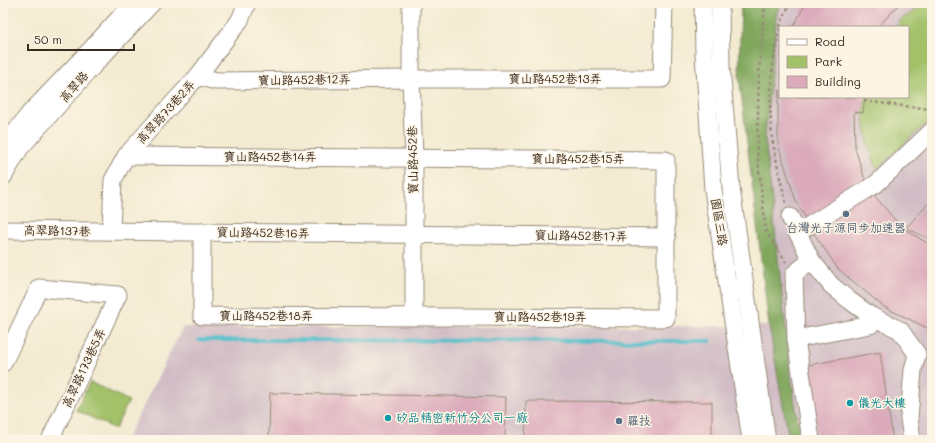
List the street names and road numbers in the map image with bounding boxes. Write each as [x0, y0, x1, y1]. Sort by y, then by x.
street label: 高翠路 [55, 68, 91, 105]
street label: 寶山路452巷12弄 [257, 70, 351, 88]
street label: 寶山路452巷13弄 [508, 70, 602, 86]
street label: 高翠路73巷2弄 [132, 76, 198, 147]
street label: 寶山路452巷 [403, 126, 421, 195]
street label: 寶山路452巷14弄 [223, 148, 317, 164]
street label: 寶山路452巷15弄 [531, 150, 625, 166]
street label: 園區三路 [708, 197, 732, 247]
street label: 高翠路137巷 [23, 221, 91, 239]
street label: 寶山路452巷16弄 [216, 223, 310, 241]
street label: 寶山路452巷17弄 [535, 226, 628, 244]
street label: 寶山路452巷18弄 [219, 307, 313, 323]
street label: 寶山路452巷19弄 [493, 308, 587, 324]
street label: 高翠路173巷5弄 [58, 325, 109, 410]

